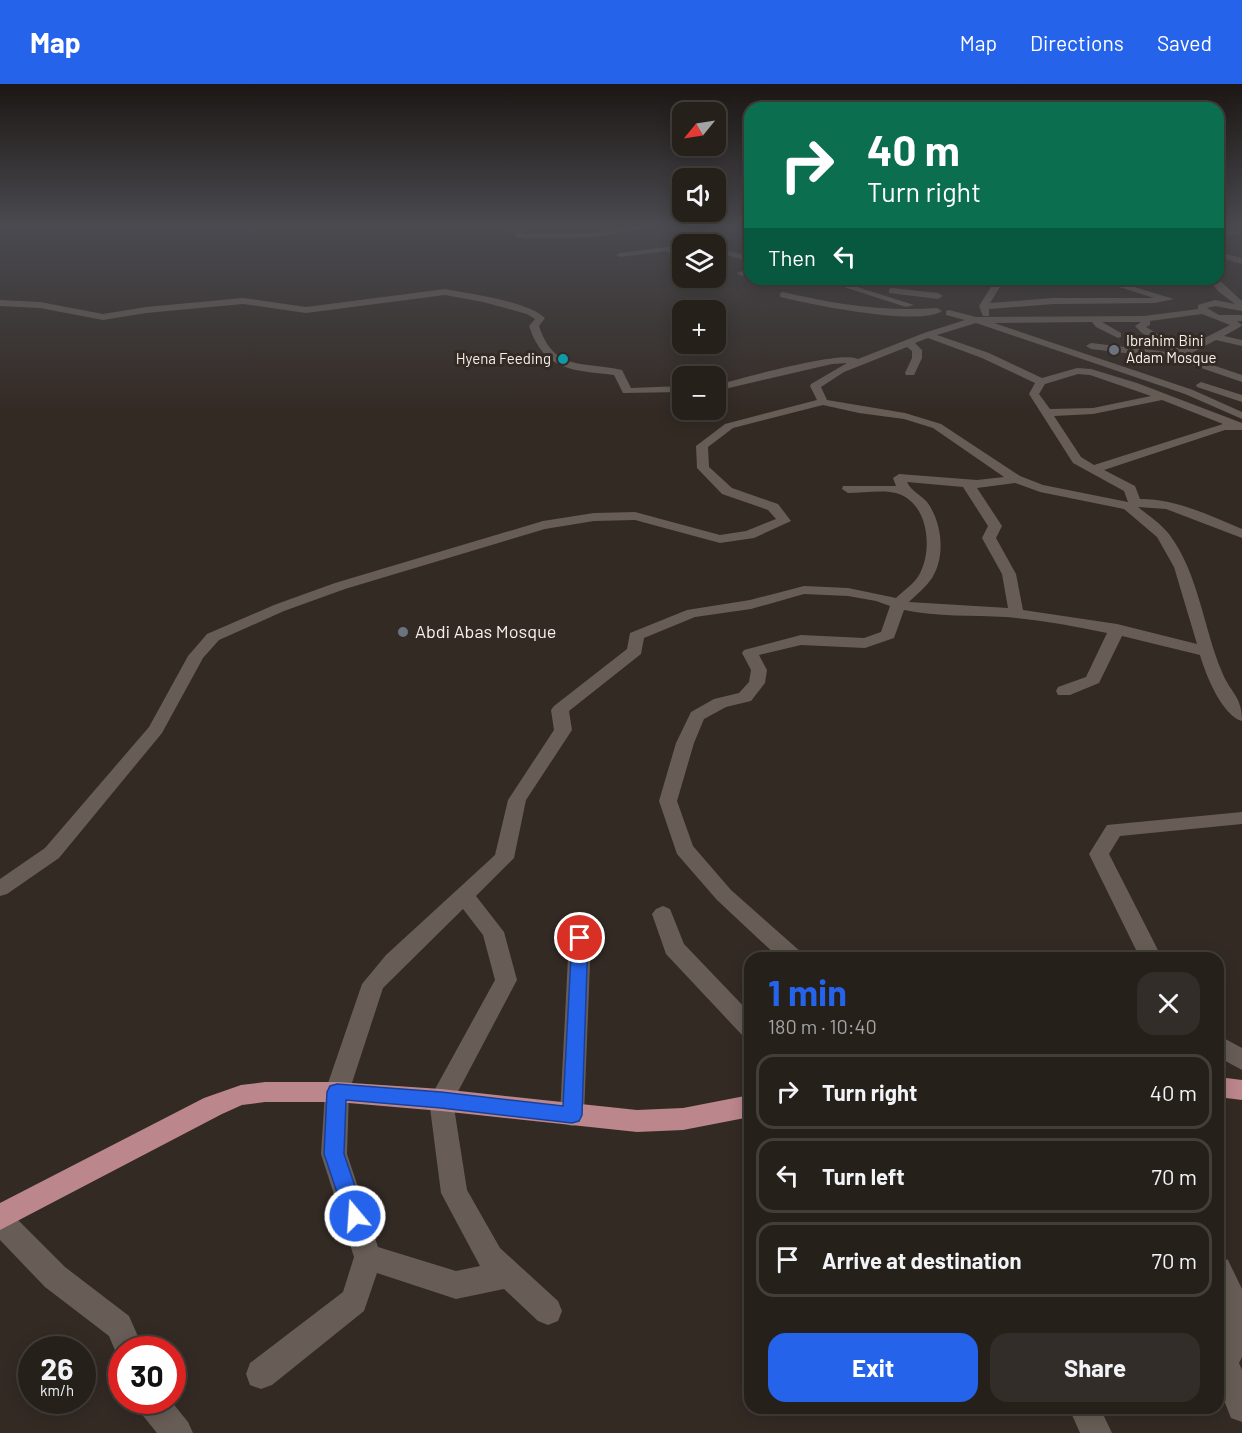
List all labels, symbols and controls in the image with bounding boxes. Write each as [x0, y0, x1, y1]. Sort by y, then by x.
text: Map [30, 25, 81, 59]
text: Map [960, 30, 997, 55]
text: Directions [1030, 30, 1124, 55]
text: Saved [1157, 30, 1212, 55]
north arrow [672, 102, 726, 156]
map controls [672, 102, 726, 420]
text: 40 m [867, 124, 960, 174]
icon: right [768, 126, 846, 204]
button: sound [672, 168, 726, 222]
text: Turn right [867, 175, 981, 207]
button: layers [672, 234, 726, 288]
icon: left [828, 240, 861, 273]
text: Then [768, 244, 816, 270]
button: + [672, 300, 726, 354]
place label: Ibrahim Bini Adam Mosque [1126, 331, 1217, 366]
marker: Ibrahim Bini Adam Mosque [1107, 343, 1121, 357]
place label: Hyena Feeding [456, 349, 551, 367]
marker: Hyena Feeding [556, 352, 570, 366]
button: − [672, 366, 726, 420]
place label: Abdi Abas Mosque [415, 620, 556, 642]
marker: Abdi Abas Mosque [396, 625, 410, 639]
pin [554, 912, 605, 963]
icon: arrive [563, 921, 596, 954]
text: 1 min [768, 970, 847, 1013]
button: close [1137, 972, 1200, 1035]
text: 180 m · 10:40 [768, 1014, 877, 1038]
icon: right [771, 1075, 804, 1108]
text: Turn right [822, 1079, 917, 1105]
text: 40 m [1150, 1079, 1197, 1105]
icon: left [771, 1159, 804, 1192]
text: Turn left [822, 1163, 905, 1189]
text: 70 m [1152, 1163, 1197, 1189]
position arrow [323, 1184, 387, 1248]
icon: arrive [771, 1243, 804, 1276]
text: Arrive at destination [822, 1247, 1021, 1273]
text: 70 m [1152, 1247, 1197, 1273]
button: Exit [768, 1333, 978, 1402]
button: Share [990, 1333, 1200, 1402]
speed limit sign: 30 [108, 1336, 186, 1414]
text: 26 [41, 1350, 73, 1386]
text: km/h [40, 1381, 74, 1399]

